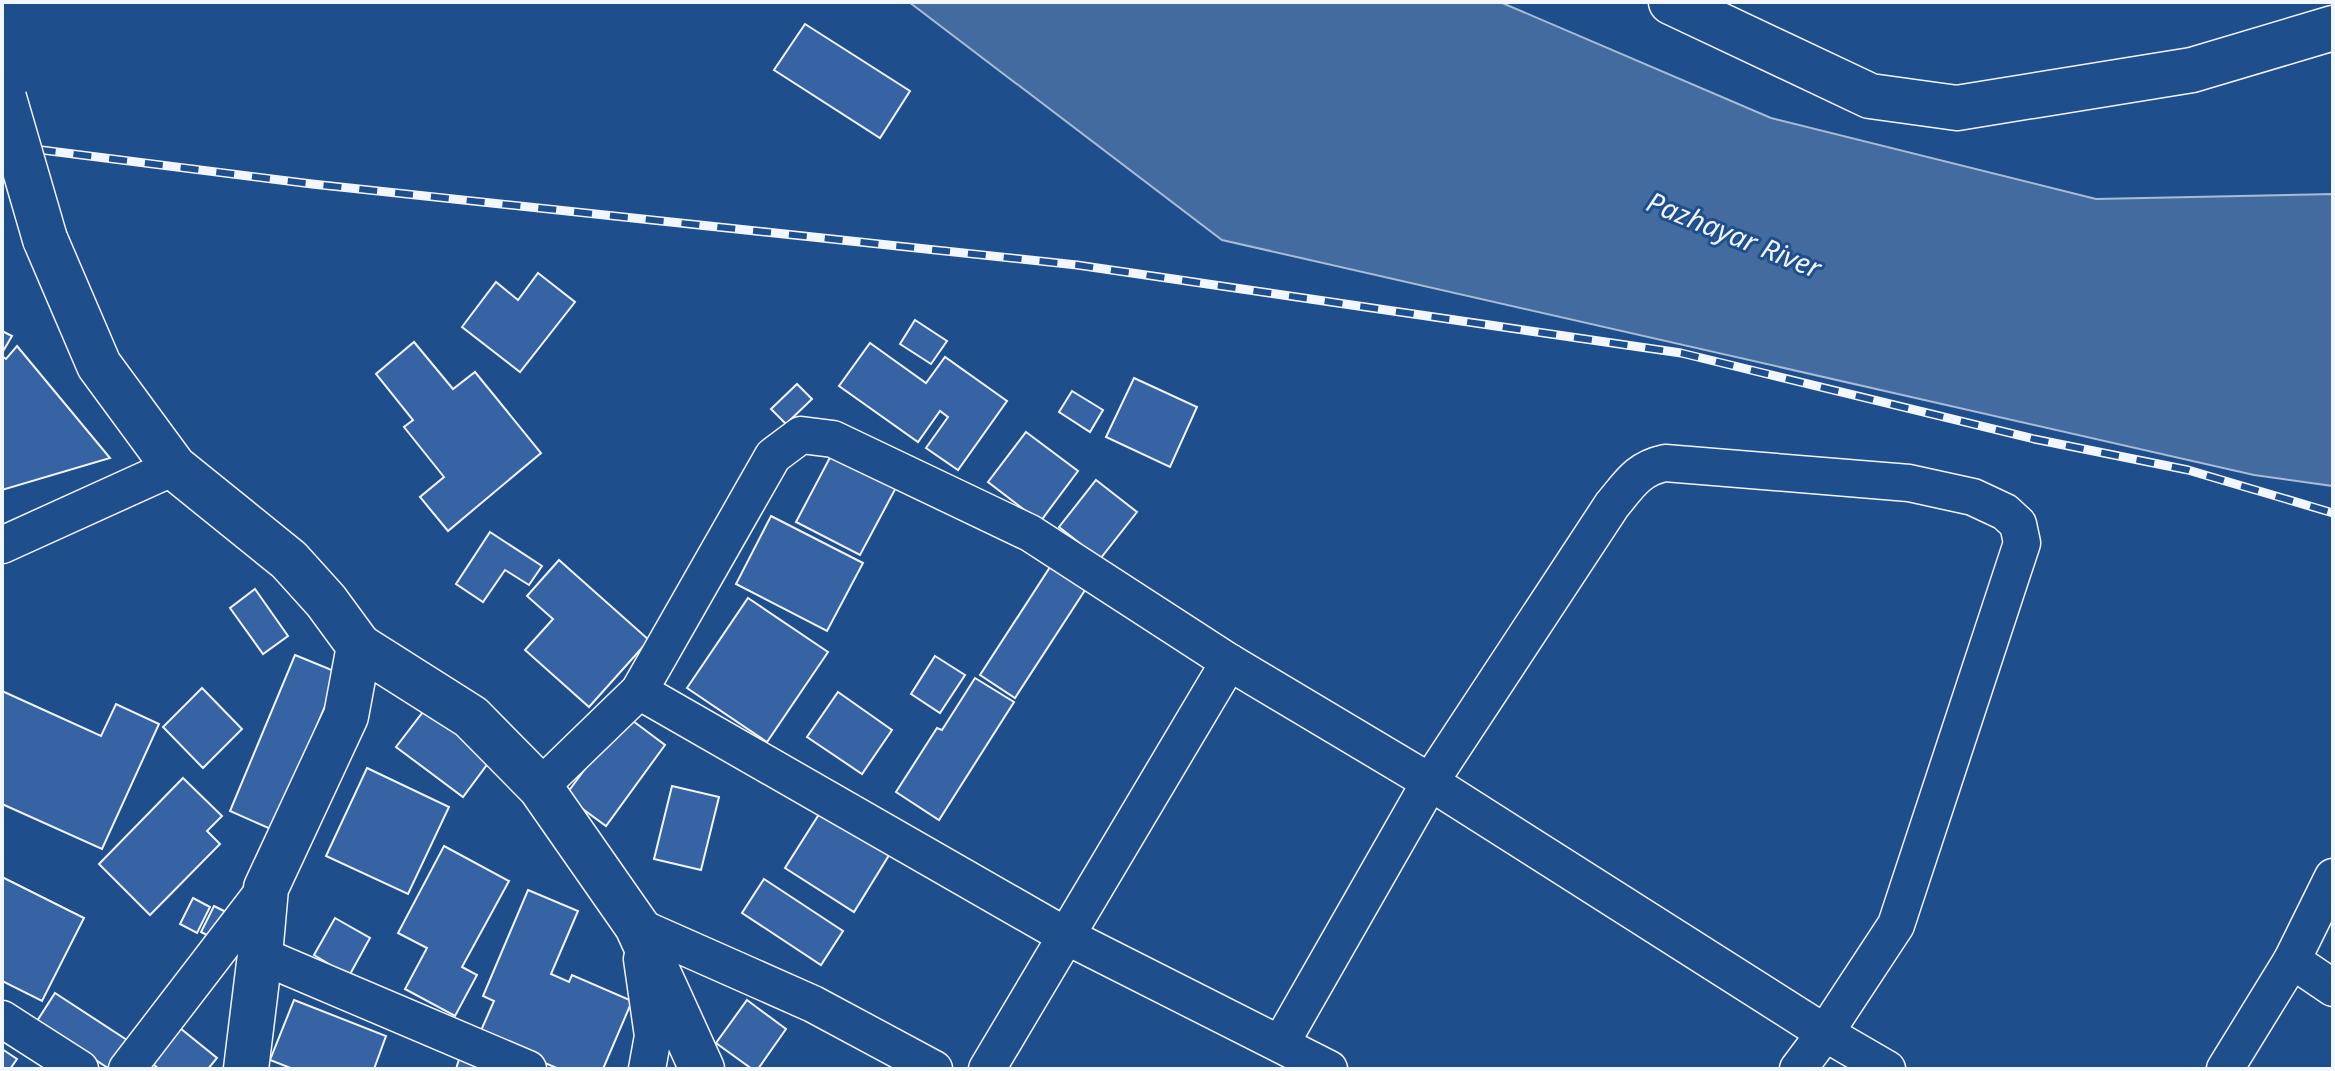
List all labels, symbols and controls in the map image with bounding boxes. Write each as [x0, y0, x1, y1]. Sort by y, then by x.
water label: Pazhayar River [1641, 182, 1829, 287]

